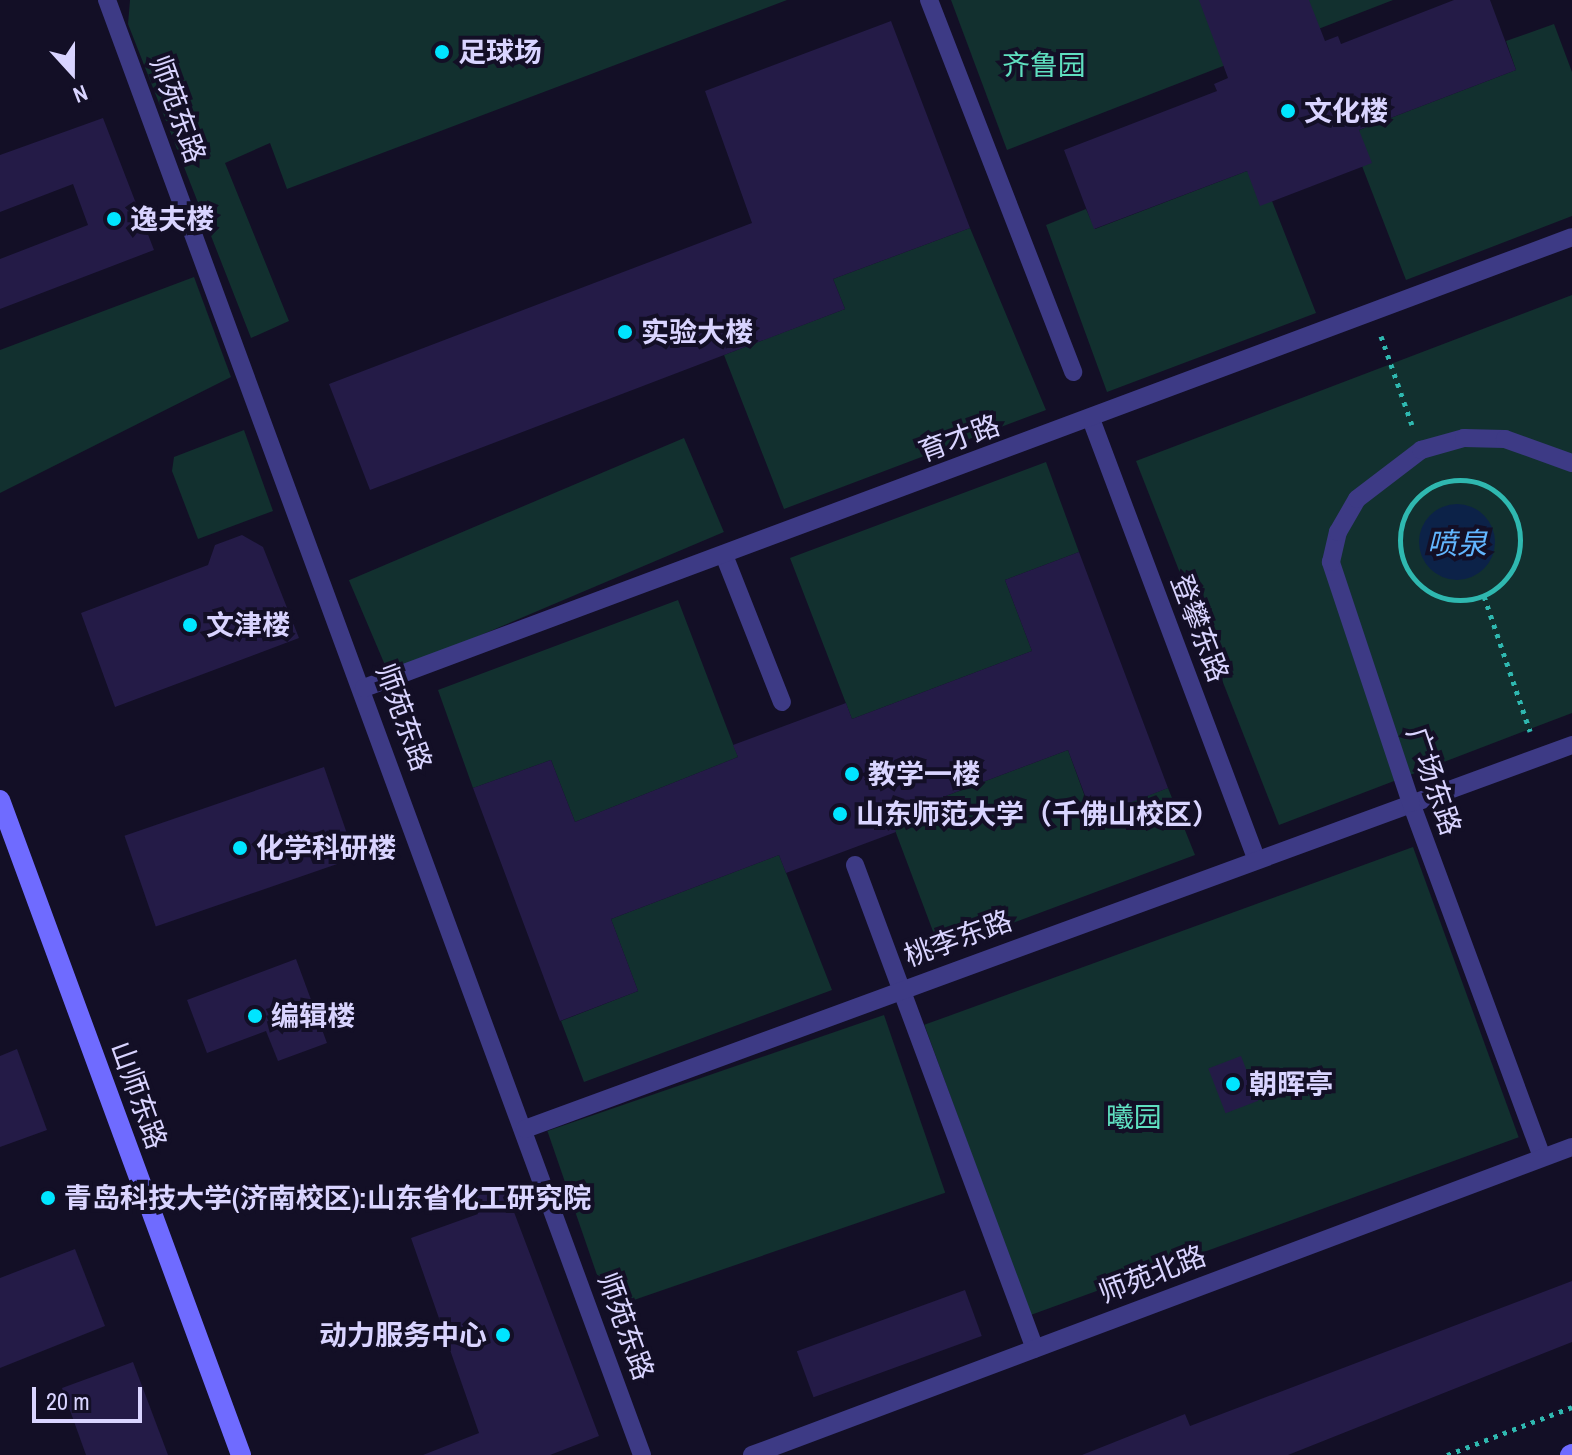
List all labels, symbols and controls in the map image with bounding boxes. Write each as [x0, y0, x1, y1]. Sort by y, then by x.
north arrow [32, 32, 112, 112]
place label: 足球场 [458, 35, 542, 69]
marker: 足球场 [433, 43, 451, 61]
park label: 齐鲁园 [1002, 48, 1086, 82]
street label: 师苑东路 [143, 51, 213, 167]
text: N [69, 78, 92, 111]
place label: 文化楼 [1304, 94, 1388, 128]
marker: 文化楼 [1279, 102, 1297, 120]
place label: 逸夫楼 [130, 202, 214, 236]
marker: 逸夫楼 [105, 210, 123, 228]
place label: 实验大楼 [641, 315, 753, 349]
marker: 实验大楼 [616, 323, 634, 341]
street label: 育才路 [914, 408, 1004, 468]
water label: 喷泉 [1427, 525, 1487, 561]
street label: 登攀东路 [1164, 570, 1236, 686]
place label: 文津楼 [206, 608, 290, 642]
marker: 文津楼 [181, 616, 199, 634]
street label: 师苑东路 [369, 659, 439, 775]
street label: 广场东路 [1400, 723, 1468, 839]
place label: 教学一楼 [868, 757, 980, 791]
marker: 教学一楼 [843, 765, 861, 783]
place label: 山东师范大学（千佛山校区） [856, 797, 1220, 831]
marker: 山东师范大学（千佛山校区） [831, 805, 849, 823]
place label: 化学科研楼 [256, 831, 396, 865]
marker: 化学科研楼 [231, 839, 249, 857]
street label: 桃李东路 [900, 903, 1016, 973]
place label: 编辑楼 [271, 999, 355, 1033]
marker: 编辑楼 [246, 1007, 264, 1025]
street label: 山师东路 [104, 1037, 174, 1153]
place label: 朝晖亭 [1249, 1067, 1333, 1101]
marker: 朝晖亭 [1224, 1075, 1242, 1093]
park label: 曦园 [1106, 1100, 1162, 1134]
place label: 青岛科技大学(济南校区):山东省化工研究院 [64, 1181, 591, 1215]
marker: 青岛科技大学(济南校区):山东省化工研究院 [39, 1189, 57, 1207]
street label: 师苑北路 [1094, 1238, 1210, 1310]
street label: 师苑东路 [591, 1268, 661, 1384]
place label: 动力服务中心 [319, 1318, 487, 1352]
marker: 动力服务中心 [494, 1326, 512, 1344]
scale bar [36, 1371, 146, 1421]
text: 20 m [46, 1385, 90, 1417]

